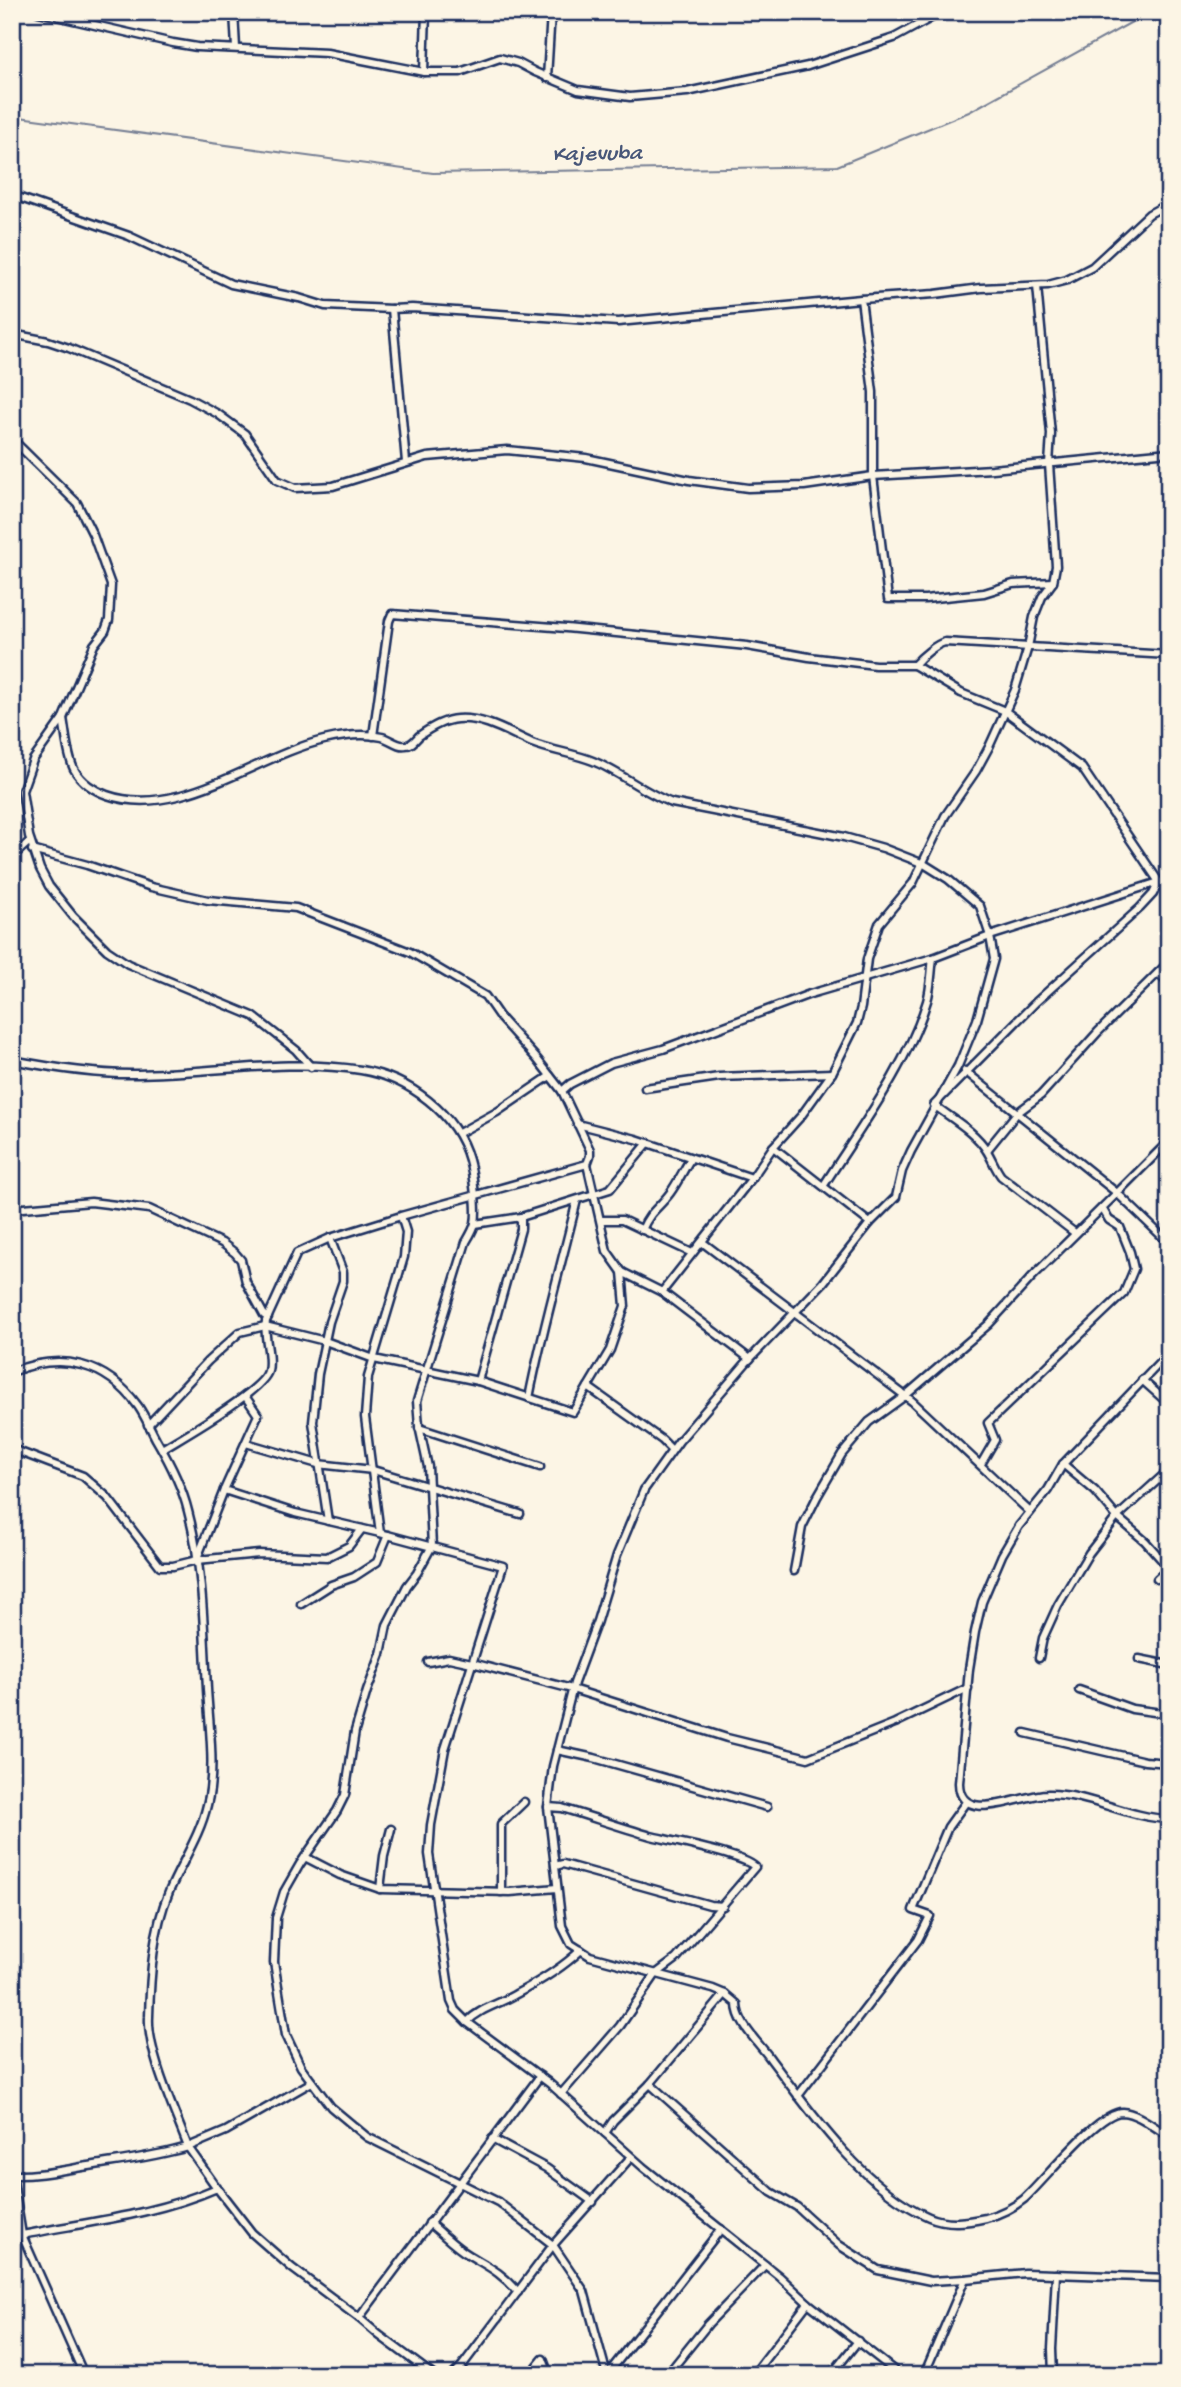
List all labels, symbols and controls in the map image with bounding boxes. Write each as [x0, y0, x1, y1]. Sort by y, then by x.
water label: Kajevuba [552, 141, 643, 169]

